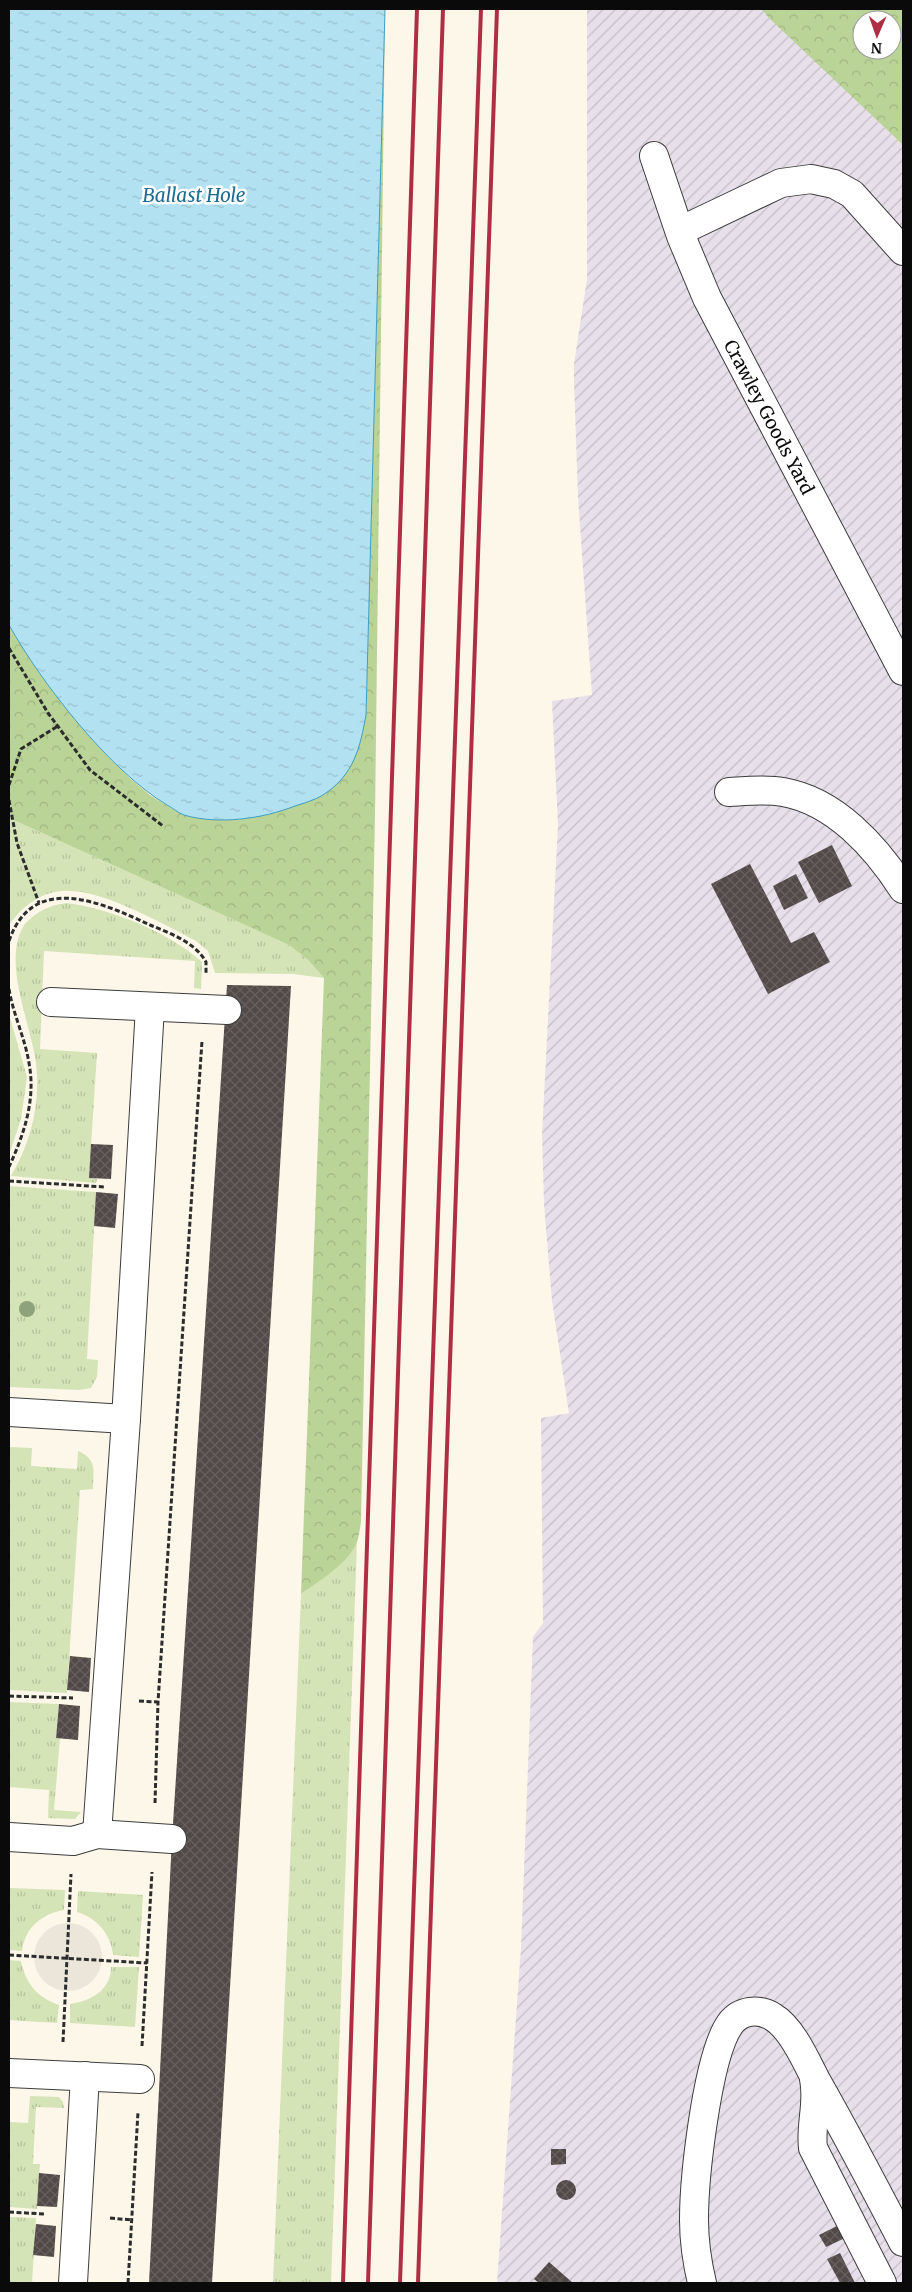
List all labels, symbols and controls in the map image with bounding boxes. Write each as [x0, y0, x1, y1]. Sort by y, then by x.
north arrow [852, 10, 902, 60]
text: N [871, 39, 882, 57]
water label: Ballast Hole [142, 183, 246, 207]
street label: Crawley Goods Yard [719, 336, 820, 498]

